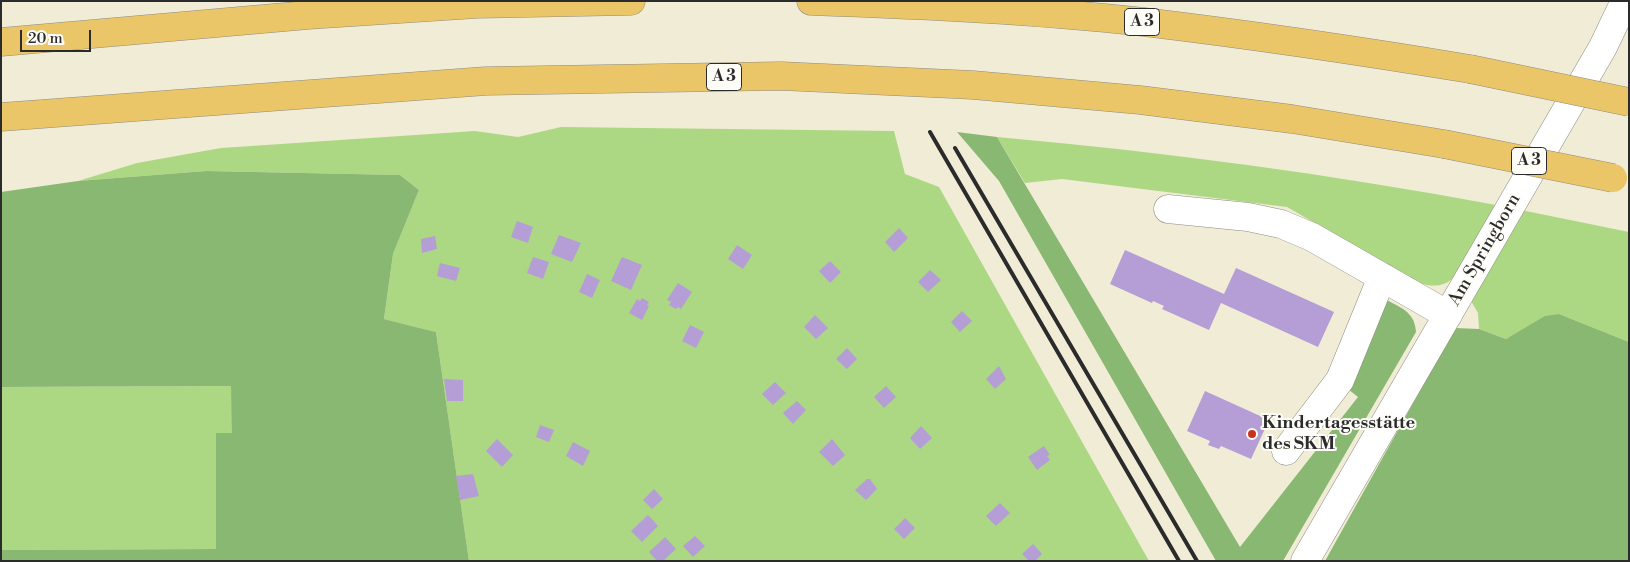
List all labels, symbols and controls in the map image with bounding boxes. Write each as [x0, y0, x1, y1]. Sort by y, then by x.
road number: A 3 [1124, 8, 1160, 36]
scale bar [22, 20, 94, 52]
text: 20 m [28, 29, 63, 48]
road number: A 3 [706, 64, 742, 90]
road number: A 3 [1512, 148, 1546, 175]
street label: Am Springborn [1444, 190, 1526, 310]
place label: Kindertagesstätte des SKM [1262, 413, 1415, 456]
marker: Kindertagesstätte des SKM [1246, 428, 1258, 440]

